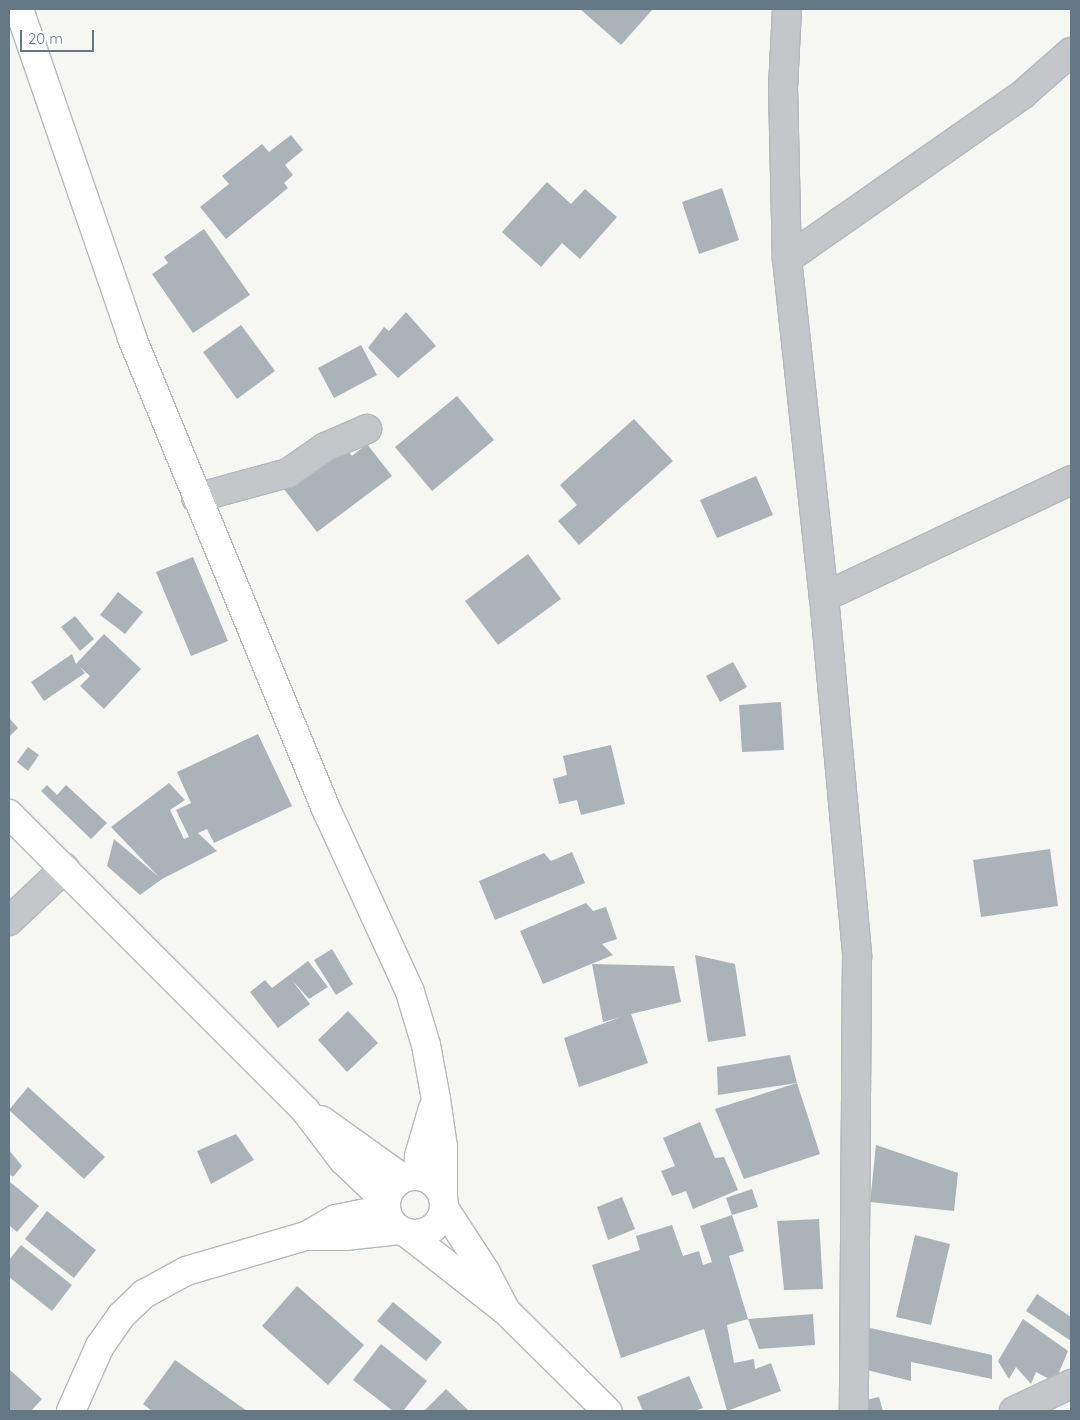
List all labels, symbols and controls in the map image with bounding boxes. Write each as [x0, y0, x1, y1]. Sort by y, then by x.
scale bar [22, 20, 96, 52]
text: 20 m [28, 29, 63, 48]

